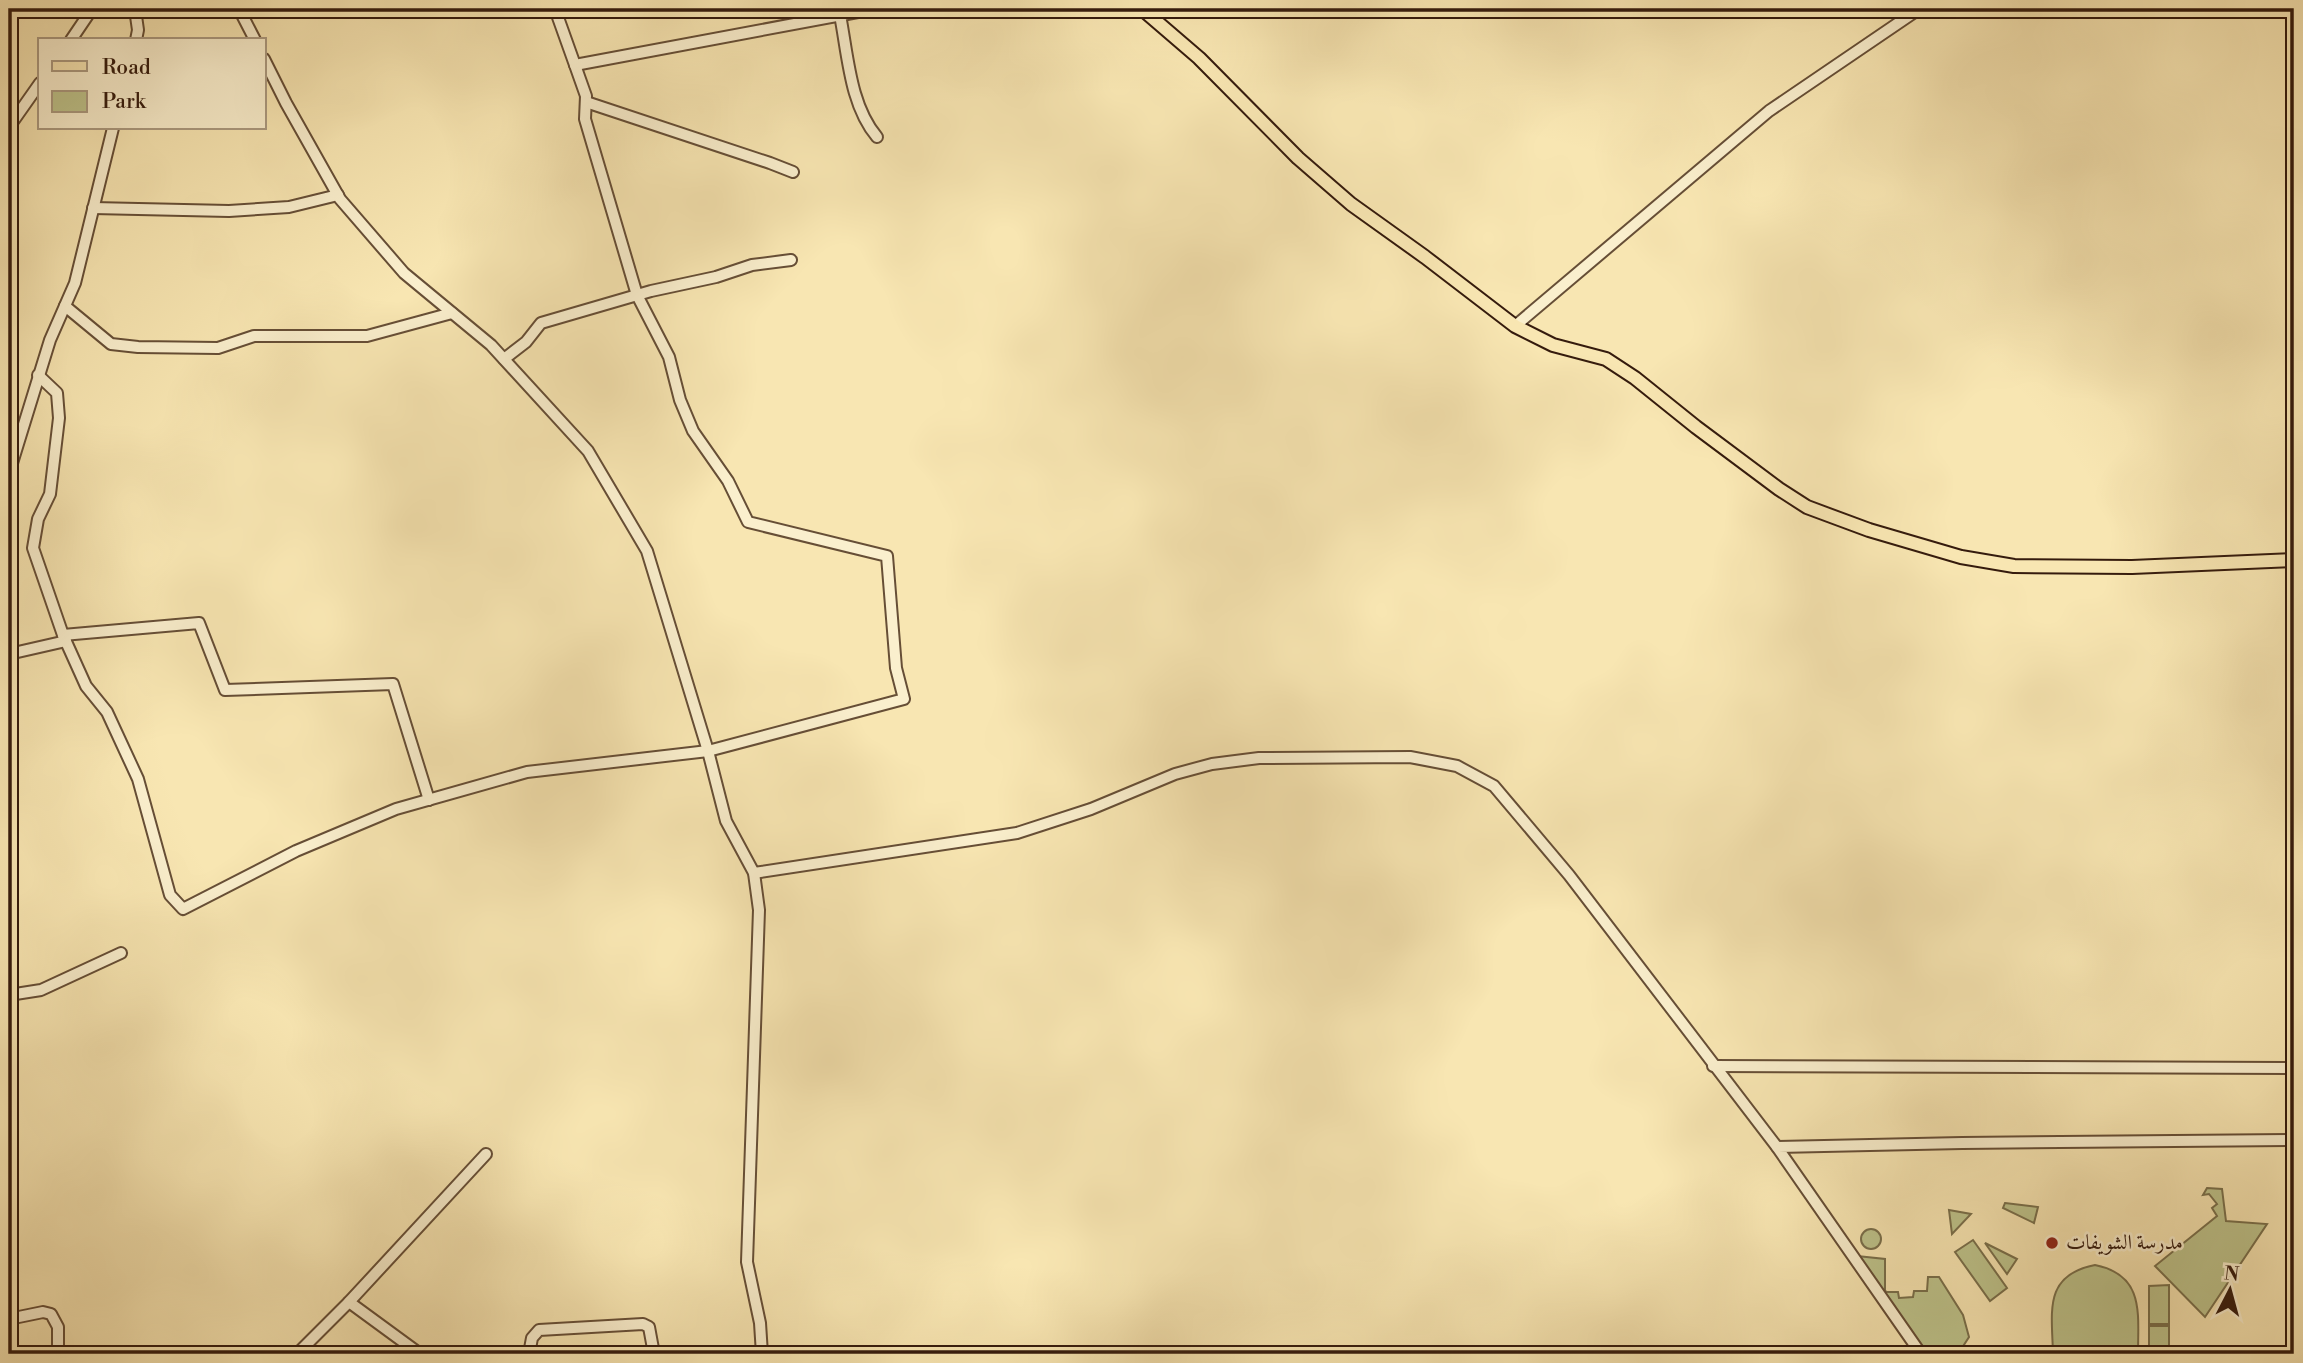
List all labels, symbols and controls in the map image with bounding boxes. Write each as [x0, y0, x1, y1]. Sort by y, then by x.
legend [38, 38, 266, 130]
text: Road [102, 55, 151, 81]
text: Park [102, 89, 147, 115]
place label: مدرسة الشويفات [2066, 1230, 2183, 1256]
marker: مدرسة الشويفات [2044, 1235, 2060, 1251]
north arrow [2194, 1254, 2264, 1324]
text: N [2223, 1261, 2240, 1287]

